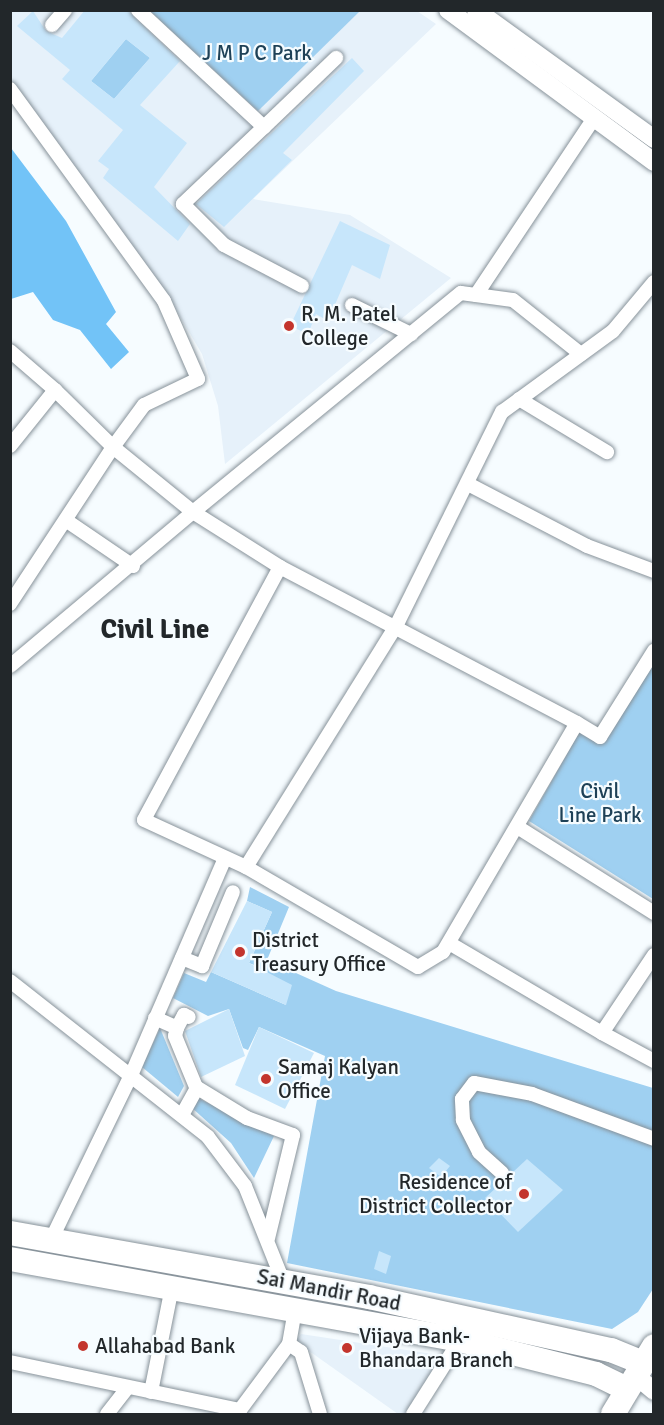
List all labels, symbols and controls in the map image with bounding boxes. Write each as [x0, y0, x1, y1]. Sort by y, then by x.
park label: J M P C Park [202, 40, 312, 66]
place label: R. M. Patel College [301, 301, 397, 351]
marker: R. M. Patel College [282, 319, 296, 333]
district label: Civil Line [100, 614, 210, 646]
park label: Civil Line Park [558, 778, 642, 828]
place label: District Treasury Office [252, 927, 386, 977]
marker: District Treasury Office [233, 945, 247, 959]
place label: Samaj Kalyan Office [278, 1054, 399, 1104]
marker: Samaj Kalyan Office [259, 1072, 273, 1086]
place label: Residence of District Collector [359, 1169, 512, 1219]
marker: Residence of District Collector [517, 1187, 531, 1201]
street label: Sai Mandir Road [255, 1264, 403, 1316]
place label: Vijaya Bank- Bhandara Branch [359, 1323, 513, 1373]
place label: Allahabad Bank [95, 1333, 235, 1359]
marker: Allahabad Bank [76, 1339, 90, 1353]
marker: Vijaya Bank- Bhandara Branch [340, 1341, 354, 1355]

